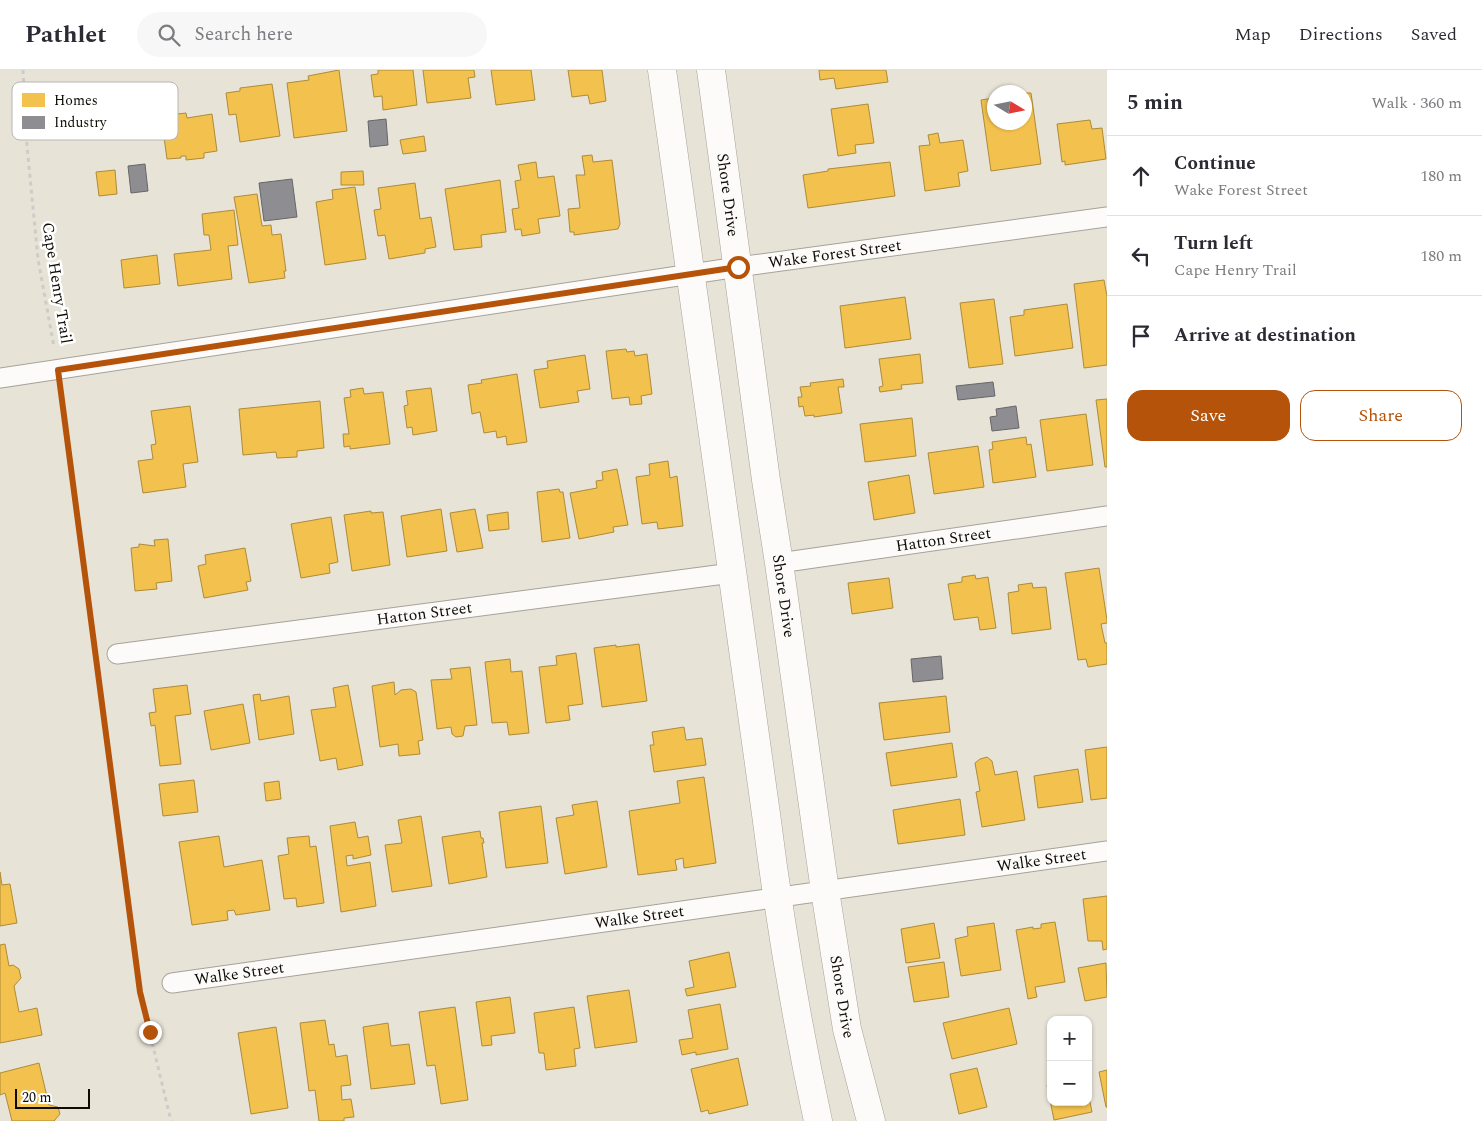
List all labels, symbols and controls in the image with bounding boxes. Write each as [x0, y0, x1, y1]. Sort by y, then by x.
search box [137, 12, 487, 57]
text: Pathlet [25, 17, 107, 53]
text: Search here [195, 20, 293, 49]
icon: search [155, 21, 183, 49]
text: Map [1235, 21, 1271, 48]
text: Directions [1299, 21, 1383, 48]
text: Saved [1411, 21, 1457, 48]
legend [12, 82, 178, 140]
north arrow [987, 85, 1032, 130]
text: 5 min [1127, 87, 1183, 119]
text: Homes [54, 90, 98, 111]
text: Walk · 360 m [1371, 91, 1462, 115]
text: Industry [54, 112, 108, 133]
text: Continue [1174, 149, 1256, 178]
street label: Shore Drive [710, 152, 745, 238]
icon: ahead [1127, 162, 1155, 190]
text: 180 m [1420, 164, 1462, 188]
text: Wake Forest Street [1174, 178, 1308, 202]
street label: Cape Henry Trail [36, 221, 78, 345]
text: Turn left [1174, 229, 1253, 258]
street label: Wake Forest Street [767, 233, 903, 275]
icon: left [1127, 242, 1155, 270]
text: 180 m [1420, 244, 1462, 268]
route start [727, 256, 750, 279]
text: Cape Henry Trail [1174, 258, 1297, 282]
text: Arrive at destination [1174, 321, 1356, 350]
icon: arrive [1127, 322, 1155, 350]
button: Save [1127, 390, 1290, 441]
button: Share [1300, 390, 1462, 441]
street label: Hatton Street [894, 521, 993, 558]
street label: Shore Drive [766, 553, 801, 639]
street label: Hatton Street [375, 595, 474, 632]
street label: Walke Street [995, 842, 1088, 878]
street label: Walke Street [593, 899, 686, 935]
street label: Shore Drive [823, 954, 861, 1041]
street label: Walke Street [193, 955, 286, 992]
map controls [1047, 1016, 1092, 1106]
button: + [1047, 1016, 1092, 1061]
route end [139, 1021, 162, 1044]
button: − [1047, 1061, 1092, 1106]
scale bar [15, 1086, 90, 1109]
text: 20 m [22, 1087, 52, 1108]

